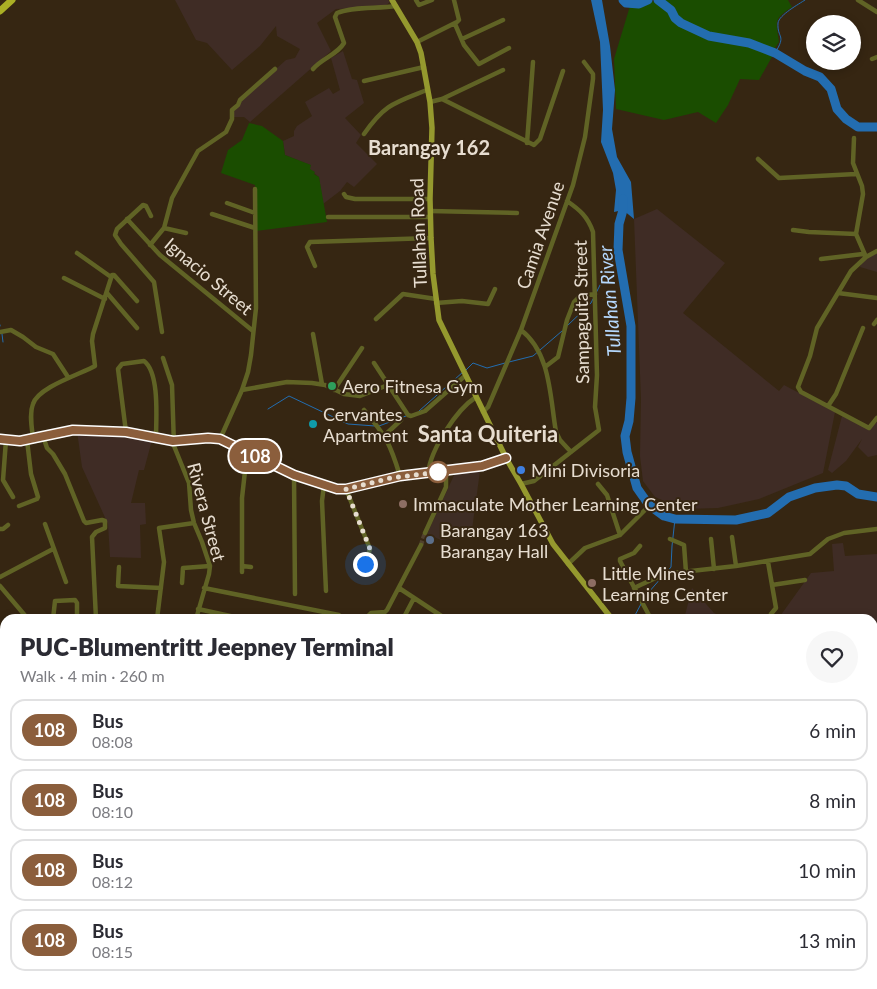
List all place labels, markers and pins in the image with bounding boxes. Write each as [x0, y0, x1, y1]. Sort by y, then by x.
place label: Aero Fitnesa Gym [342, 375, 483, 397]
marker: Aero Fitnesa Gym [326, 380, 338, 392]
place label: Cervantes Apartment [323, 403, 408, 446]
marker: Cervantes Apartment [307, 418, 319, 430]
place label: Mini Divisoria [531, 459, 640, 481]
unlabelled marker [427, 461, 449, 483]
marker: Mini Divisoria [515, 464, 527, 476]
place label: Immaculate Mother Learning Center [413, 493, 698, 515]
marker: Immaculate Mother Learning Center [397, 498, 409, 510]
place label: Barangay 163 Barangay Hall [440, 519, 549, 562]
marker: Barangay 163 Barangay Hall [424, 534, 436, 546]
place label: Little Mines Learning Center [602, 562, 728, 605]
marker: Little Mines Learning Center [586, 577, 598, 589]

